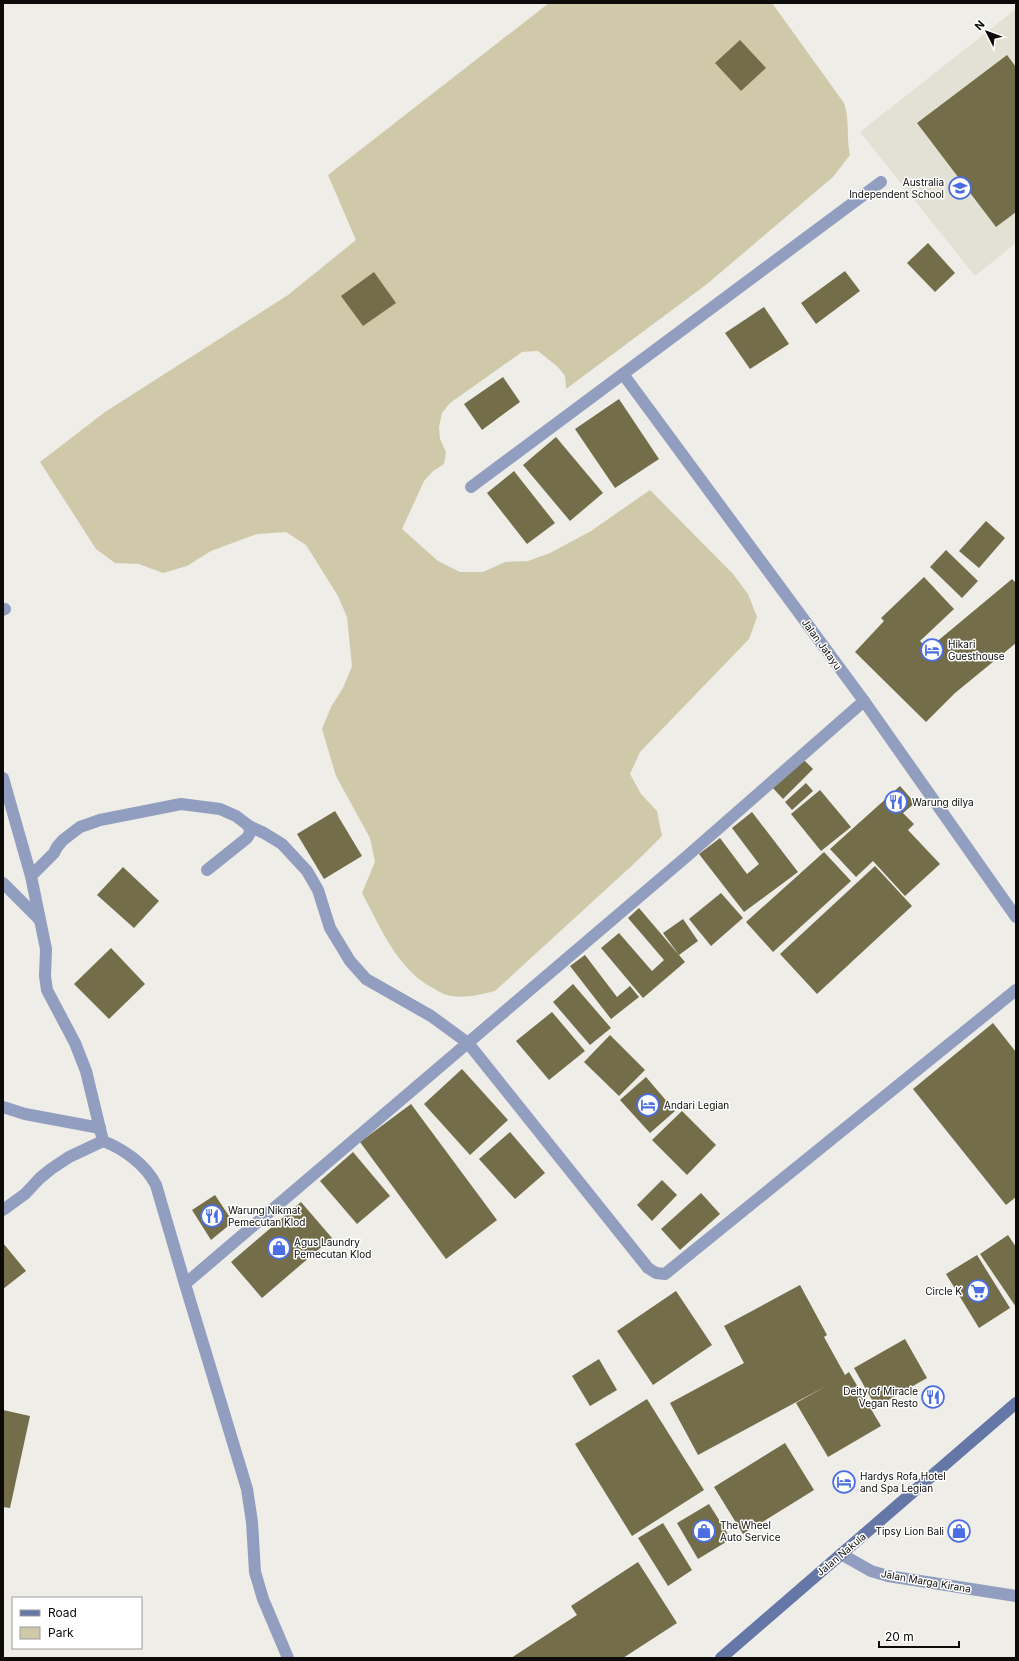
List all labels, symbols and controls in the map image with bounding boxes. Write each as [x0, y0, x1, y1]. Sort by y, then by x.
north arrow [967, 12, 1007, 52]
text: N [972, 18, 988, 33]
school or university icon: Australia Independent School [947, 175, 973, 201]
place label: Australia Independent School [849, 176, 944, 200]
street label: Jalan Jatayu [800, 616, 844, 672]
hotel icon: Hikari Guesthouse [919, 637, 945, 663]
place label: Hikari Guesthouse [948, 638, 1005, 662]
restaurant icon: Warung dilya [883, 789, 909, 815]
place label: Warung dilya [912, 796, 974, 808]
hotel icon: Andari Legian [635, 1092, 661, 1118]
place label: Andari Legian [664, 1099, 729, 1111]
restaurant icon: Warung Nikmat Pemecutan Klod [199, 1203, 225, 1229]
place label: Warung Nikmat Pemecutan Klod [228, 1204, 305, 1228]
shop icon: Agus Laundry Pemecutan Klod [266, 1235, 292, 1261]
place label: Agus Laundry Pemecutan Klod [294, 1236, 371, 1260]
supermarket icon: Circle K [965, 1278, 991, 1304]
place label: Circle K [925, 1285, 962, 1297]
restaurant icon: Deity of Miracle Vegan Resto [920, 1384, 946, 1410]
place label: Deity of Miracle Vegan Resto [843, 1385, 918, 1409]
hotel icon: Hardys Rofa Hotel and Spa Legian [831, 1469, 857, 1495]
place label: Hardys Rofa Hotel and Spa Legian [860, 1470, 946, 1494]
shop icon: The Wheel Auto Service [691, 1518, 717, 1544]
shop icon: Tipsy Lion Bali [946, 1518, 972, 1544]
place label: The Wheel Auto Service [720, 1519, 781, 1543]
place label: Tipsy Lion Bali [875, 1525, 944, 1537]
street label: Jalan Nakula [814, 1530, 868, 1578]
street label: Jalan Marga Kirana [880, 1567, 972, 1595]
legend [12, 1597, 142, 1649]
text: Road [48, 1605, 77, 1620]
scale bar [879, 1623, 959, 1649]
text: Park [48, 1625, 74, 1640]
text: 20 m [885, 1629, 914, 1644]

